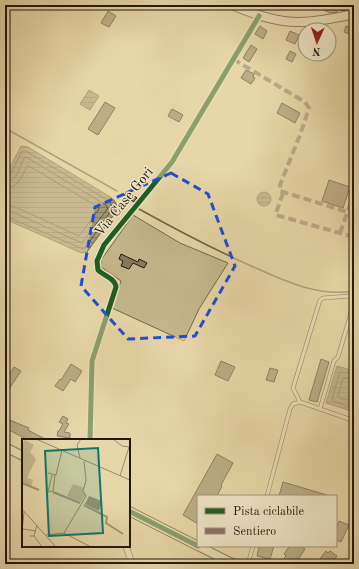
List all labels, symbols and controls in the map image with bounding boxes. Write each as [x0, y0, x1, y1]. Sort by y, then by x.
north arrow [297, 22, 337, 62]
text: N [311, 45, 321, 56]
street label: Via Case Gori [92, 165, 156, 239]
inset map [22, 439, 130, 547]
legend [197, 495, 337, 547]
text: Pista ciclabile [233, 506, 305, 518]
text: Sentiero [233, 526, 276, 538]

